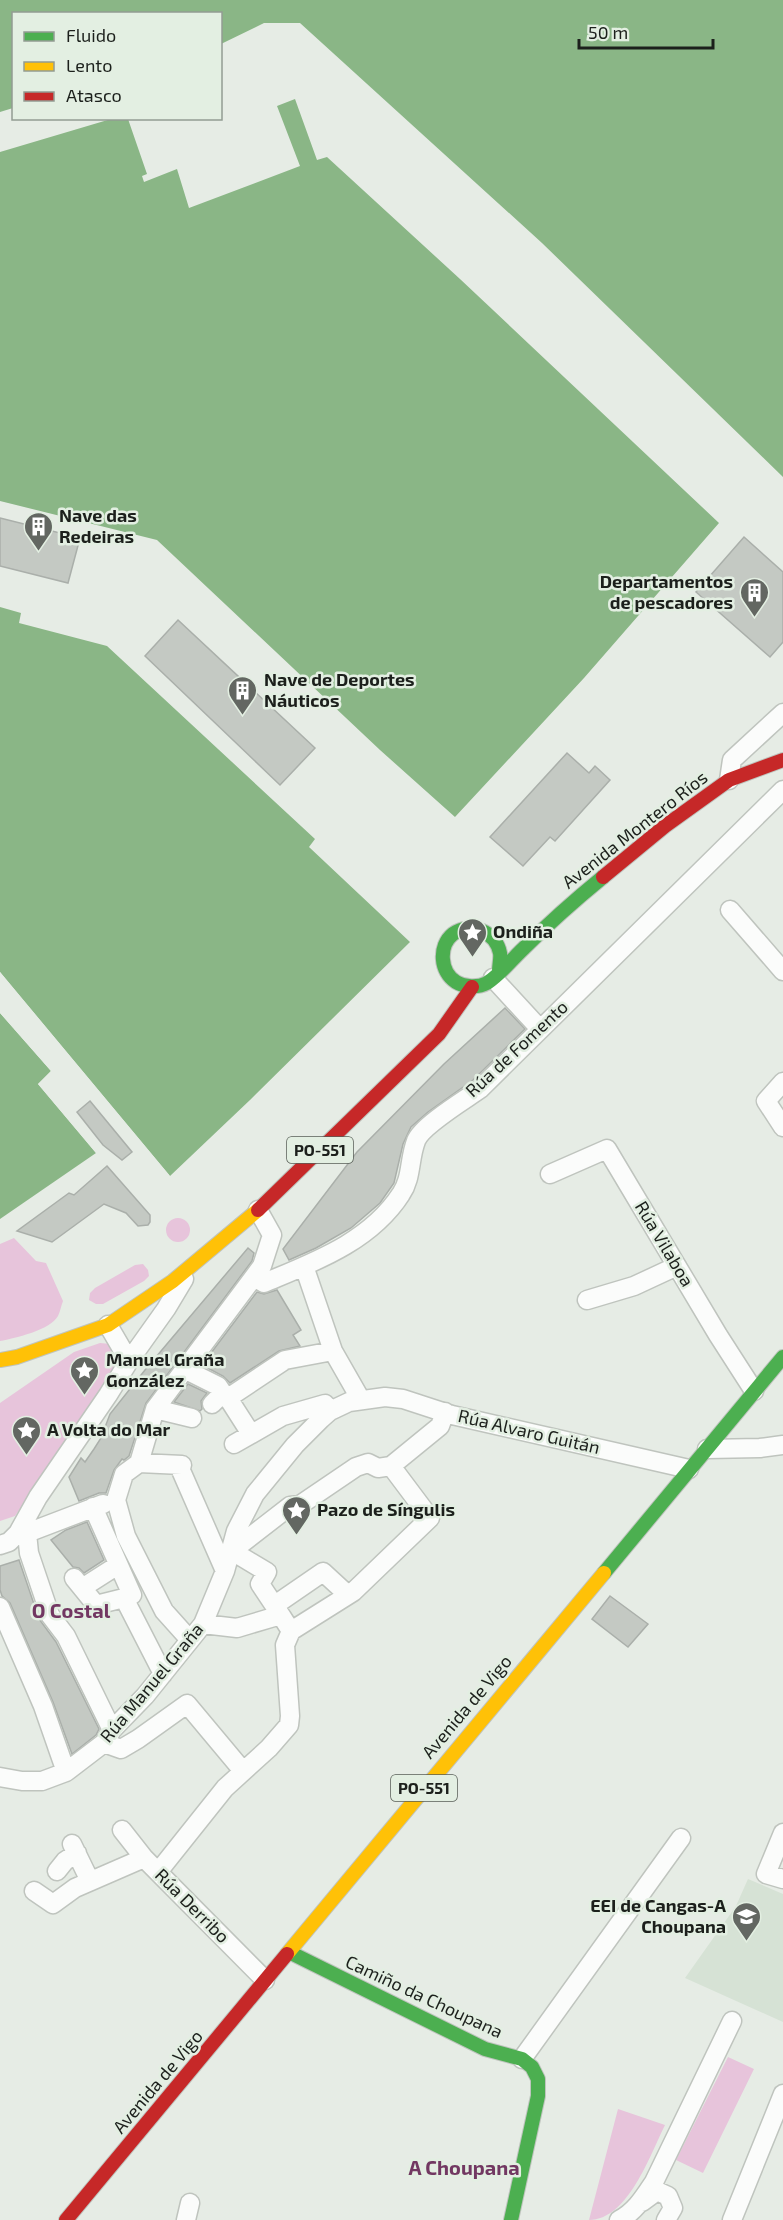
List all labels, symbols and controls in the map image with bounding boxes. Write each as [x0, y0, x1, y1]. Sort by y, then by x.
legend [12, 12, 222, 120]
scale bar [579, 12, 712, 50]
text: 50 m [588, 21, 628, 43]
text: Fluido [66, 24, 116, 46]
text: Lento [66, 54, 112, 76]
text: Atasco [66, 84, 122, 106]
place label: Nave das Redeiras [59, 504, 137, 547]
building icon: Nave das Redeiras [22, 510, 54, 552]
place label: Departamentos de pescadores [600, 570, 733, 613]
building icon: Departamentos de pescadores [738, 576, 770, 618]
place label: Nave de Deportes Náuticos [264, 668, 415, 711]
building icon: Nave de Deportes Náuticos [227, 674, 259, 716]
street label: Avenida Montero Ríos [557, 766, 711, 893]
place icon: Ondiña [456, 916, 488, 958]
place label: Ondiña [493, 920, 553, 942]
street label: Rúa de Fomento [461, 995, 572, 1101]
road number: PO-551 [287, 1137, 353, 1163]
street label: Rúa Vilaboa [631, 1197, 699, 1290]
place label: Manuel Graña González [106, 1348, 224, 1391]
place icon: Manuel Graña González [69, 1354, 101, 1396]
street label: Rúa Alvaro Guitán [456, 1404, 602, 1458]
place icon: A Volta do Mar [10, 1414, 42, 1456]
place label: A Volta do Mar [47, 1418, 170, 1440]
place icon: Pazo de Síngulis [280, 1494, 312, 1536]
place label: Pazo de Síngulis [317, 1498, 455, 1520]
district label: O Costal [32, 1598, 111, 1622]
street label: Rúa Manuel Graña [95, 1618, 208, 1746]
street label: Avenida de Vigo [417, 1650, 516, 1763]
road number: PO-551 [391, 1775, 457, 1801]
street label: Rúa Derribo [151, 1863, 235, 1947]
place label: EEI de Cangas-A Choupana [590, 1894, 726, 1937]
school or university icon: EEI de Cangas-A Choupana [731, 1900, 763, 1942]
street label: Camiño da Choupana [342, 1950, 507, 2042]
street label: Avenida de Vigo [108, 2025, 207, 2138]
district label: A Choupana [408, 2155, 520, 2179]

